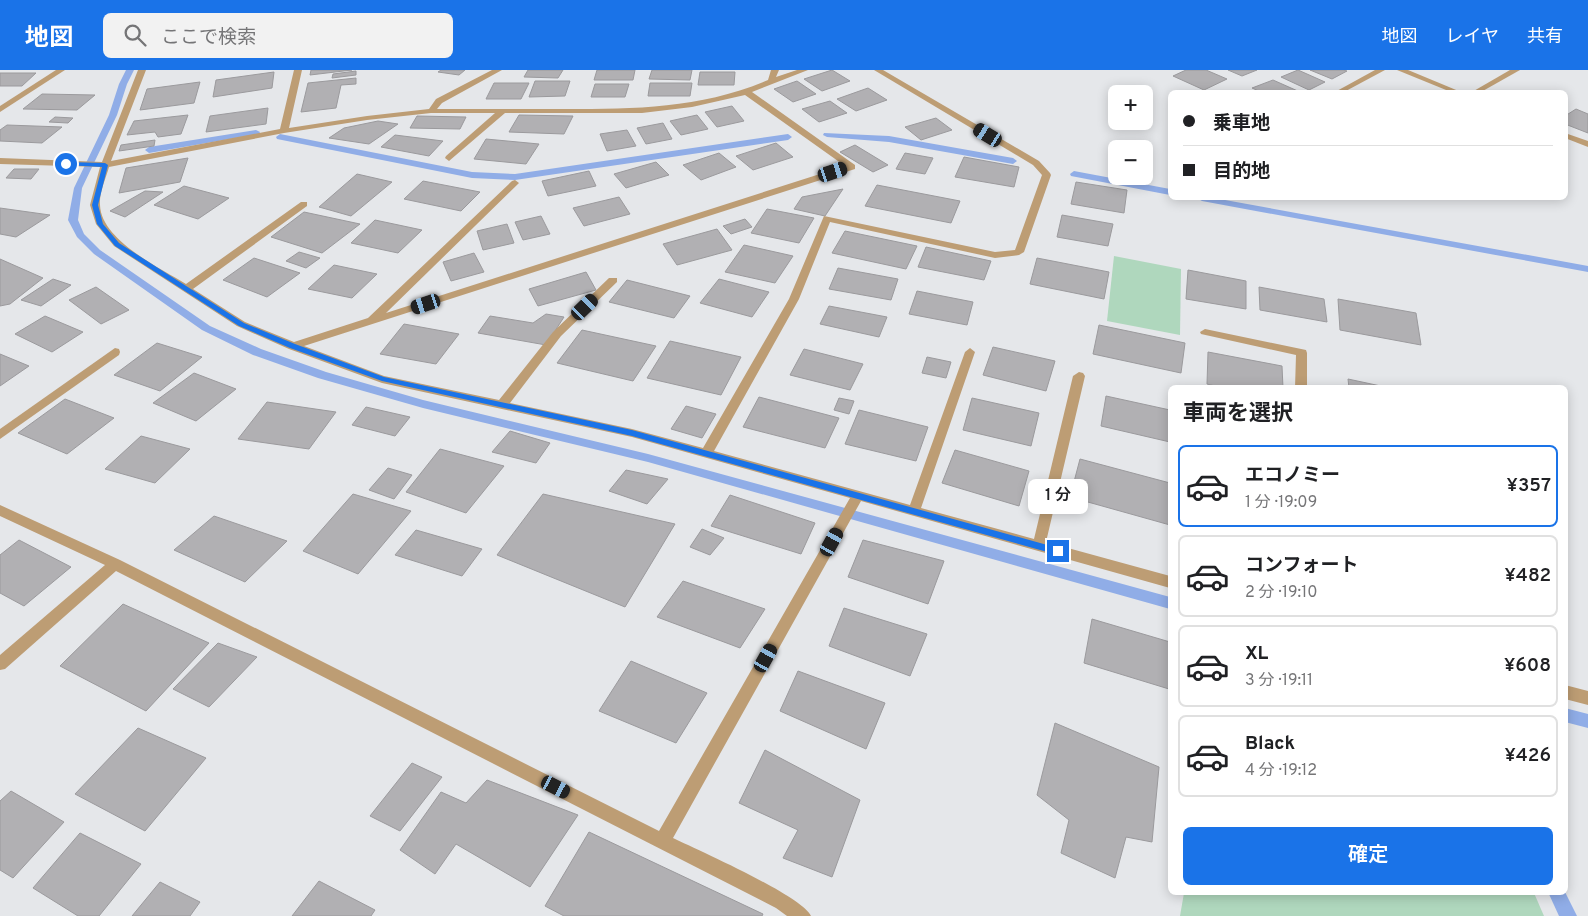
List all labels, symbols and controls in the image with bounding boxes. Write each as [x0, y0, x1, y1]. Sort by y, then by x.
search box [103, 13, 453, 58]
icon: search [121, 21, 149, 49]
text: 地図 [25, 24, 73, 54]
text: ここで検索 [161, 26, 256, 50]
text: 地図 [1382, 26, 1418, 49]
text: レイヤ [1446, 26, 1499, 49]
text: 共有 [1527, 26, 1563, 49]
map controls [1108, 85, 1153, 185]
button: + [1108, 85, 1153, 130]
text: 乗車地 [1213, 112, 1270, 136]
car [971, 121, 1004, 149]
button: − [1108, 140, 1153, 185]
route start [55, 153, 77, 175]
car [816, 160, 849, 184]
text: 目的地 [1213, 160, 1270, 184]
car [568, 291, 601, 323]
car [409, 292, 442, 316]
text: 車両を選択 [1183, 401, 1293, 428]
icon: car [1185, 464, 1230, 509]
text: エコノミー [1245, 464, 1340, 488]
text: ¥357 [1507, 474, 1551, 498]
callout: 1 分 [1028, 478, 1088, 514]
text: 1 分 [1045, 486, 1071, 506]
text: 1 分 · 19:09 [1245, 493, 1317, 513]
car [818, 525, 845, 559]
route end [1047, 540, 1069, 562]
icon: car [1185, 554, 1230, 599]
text: コンフォート [1245, 554, 1358, 578]
text: ¥482 [1505, 564, 1551, 588]
text: 2 分 · 19:10 [1245, 583, 1317, 603]
car [752, 641, 779, 675]
text: XL [1245, 642, 1268, 666]
icon: car [1185, 644, 1230, 689]
text: ¥608 [1504, 654, 1551, 678]
text: 3 分 · 19:11 [1245, 671, 1313, 691]
text: Black [1245, 732, 1295, 756]
icon: car [1185, 734, 1230, 779]
text: ¥426 [1504, 744, 1551, 768]
text: 4 分 · 19:12 [1245, 761, 1317, 781]
car [539, 774, 572, 800]
button: 確定 [1183, 827, 1553, 885]

